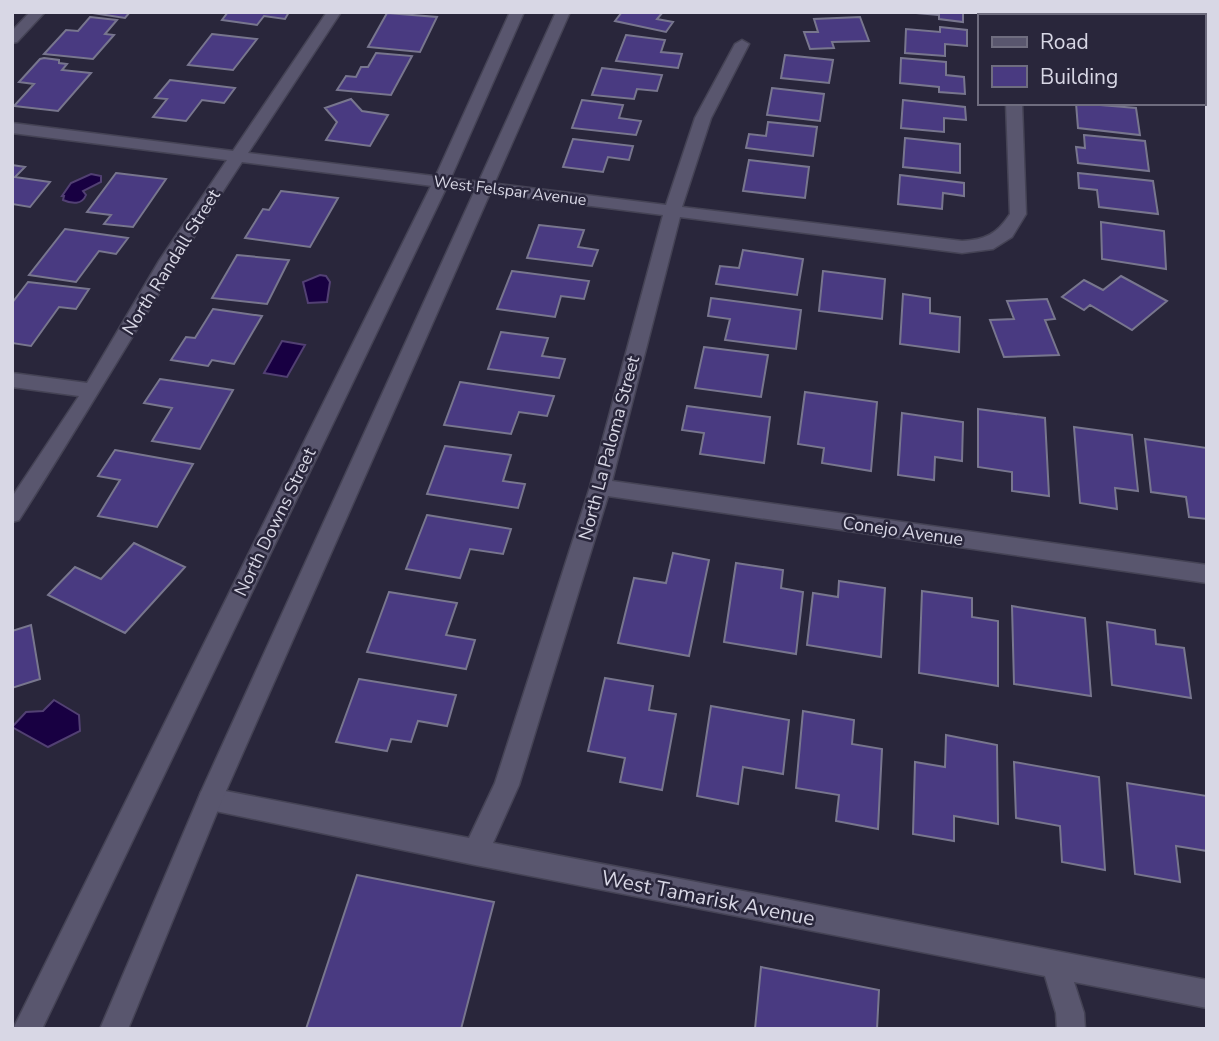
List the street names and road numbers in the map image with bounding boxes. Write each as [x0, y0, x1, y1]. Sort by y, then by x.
street label: West Felspar Avenue [432, 171, 588, 211]
street label: North Randall Street [116, 184, 226, 339]
street label: North La Paloma Street [573, 353, 645, 543]
street label: North Downs Street [229, 443, 322, 600]
street label: Conejo Avenue [841, 511, 965, 551]
street label: West Tamarisk Avenue [599, 864, 817, 932]

